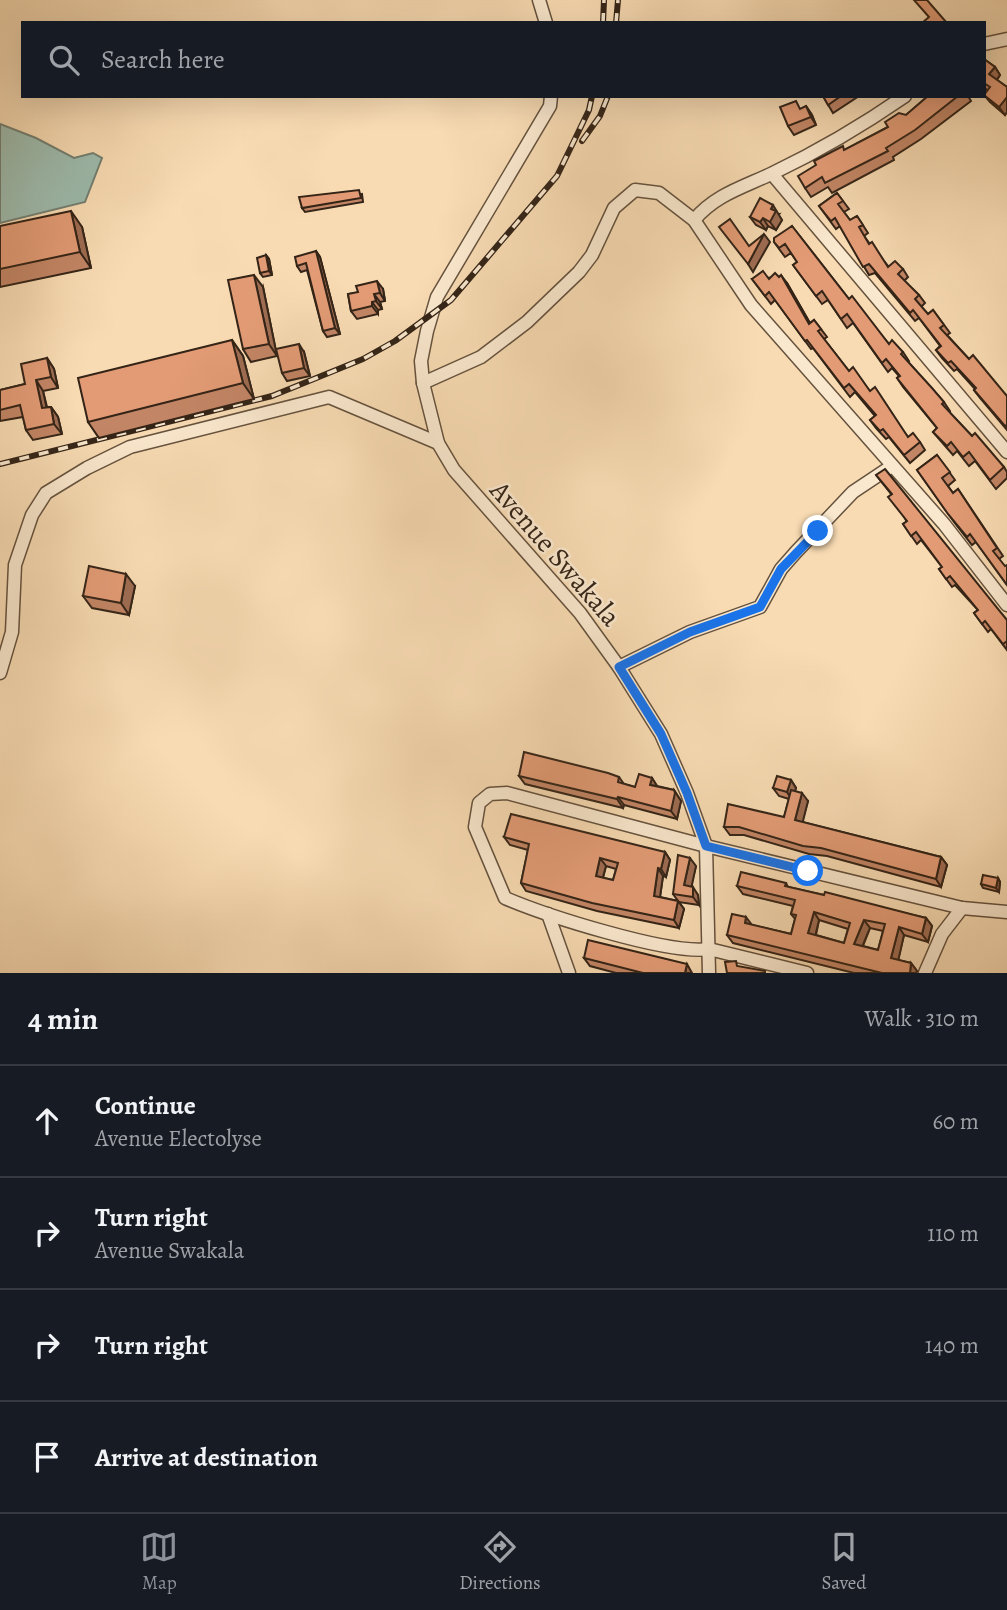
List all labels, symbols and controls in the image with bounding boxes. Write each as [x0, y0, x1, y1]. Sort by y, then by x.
search box [21, 21, 986, 98]
icon: search [45, 41, 83, 79]
text: Search here [101, 42, 225, 77]
street label: Avenue Swakala [481, 472, 629, 635]
route end [802, 515, 833, 546]
route start [792, 855, 823, 886]
text: 4 min [28, 999, 98, 1039]
text: Walk · 310 m [865, 1003, 979, 1034]
text: Continue [95, 1088, 196, 1123]
icon: ahead [28, 1102, 66, 1140]
text: 60 m [932, 1106, 979, 1137]
text: Avenue Electolyse [95, 1123, 262, 1154]
text: Turn right [95, 1200, 208, 1235]
icon: right [28, 1214, 66, 1252]
text: 110 m [927, 1218, 979, 1249]
text: Avenue Swakala [95, 1235, 244, 1266]
icon: right [28, 1326, 66, 1364]
text: Turn right [95, 1328, 208, 1363]
text: 140 m [925, 1330, 979, 1361]
icon: arrive [28, 1438, 66, 1476]
text: Arrive at destination [95, 1440, 318, 1475]
tab: Map [140, 1528, 178, 1596]
tab: Directions [459, 1528, 541, 1596]
tab: Saved [822, 1528, 867, 1596]

